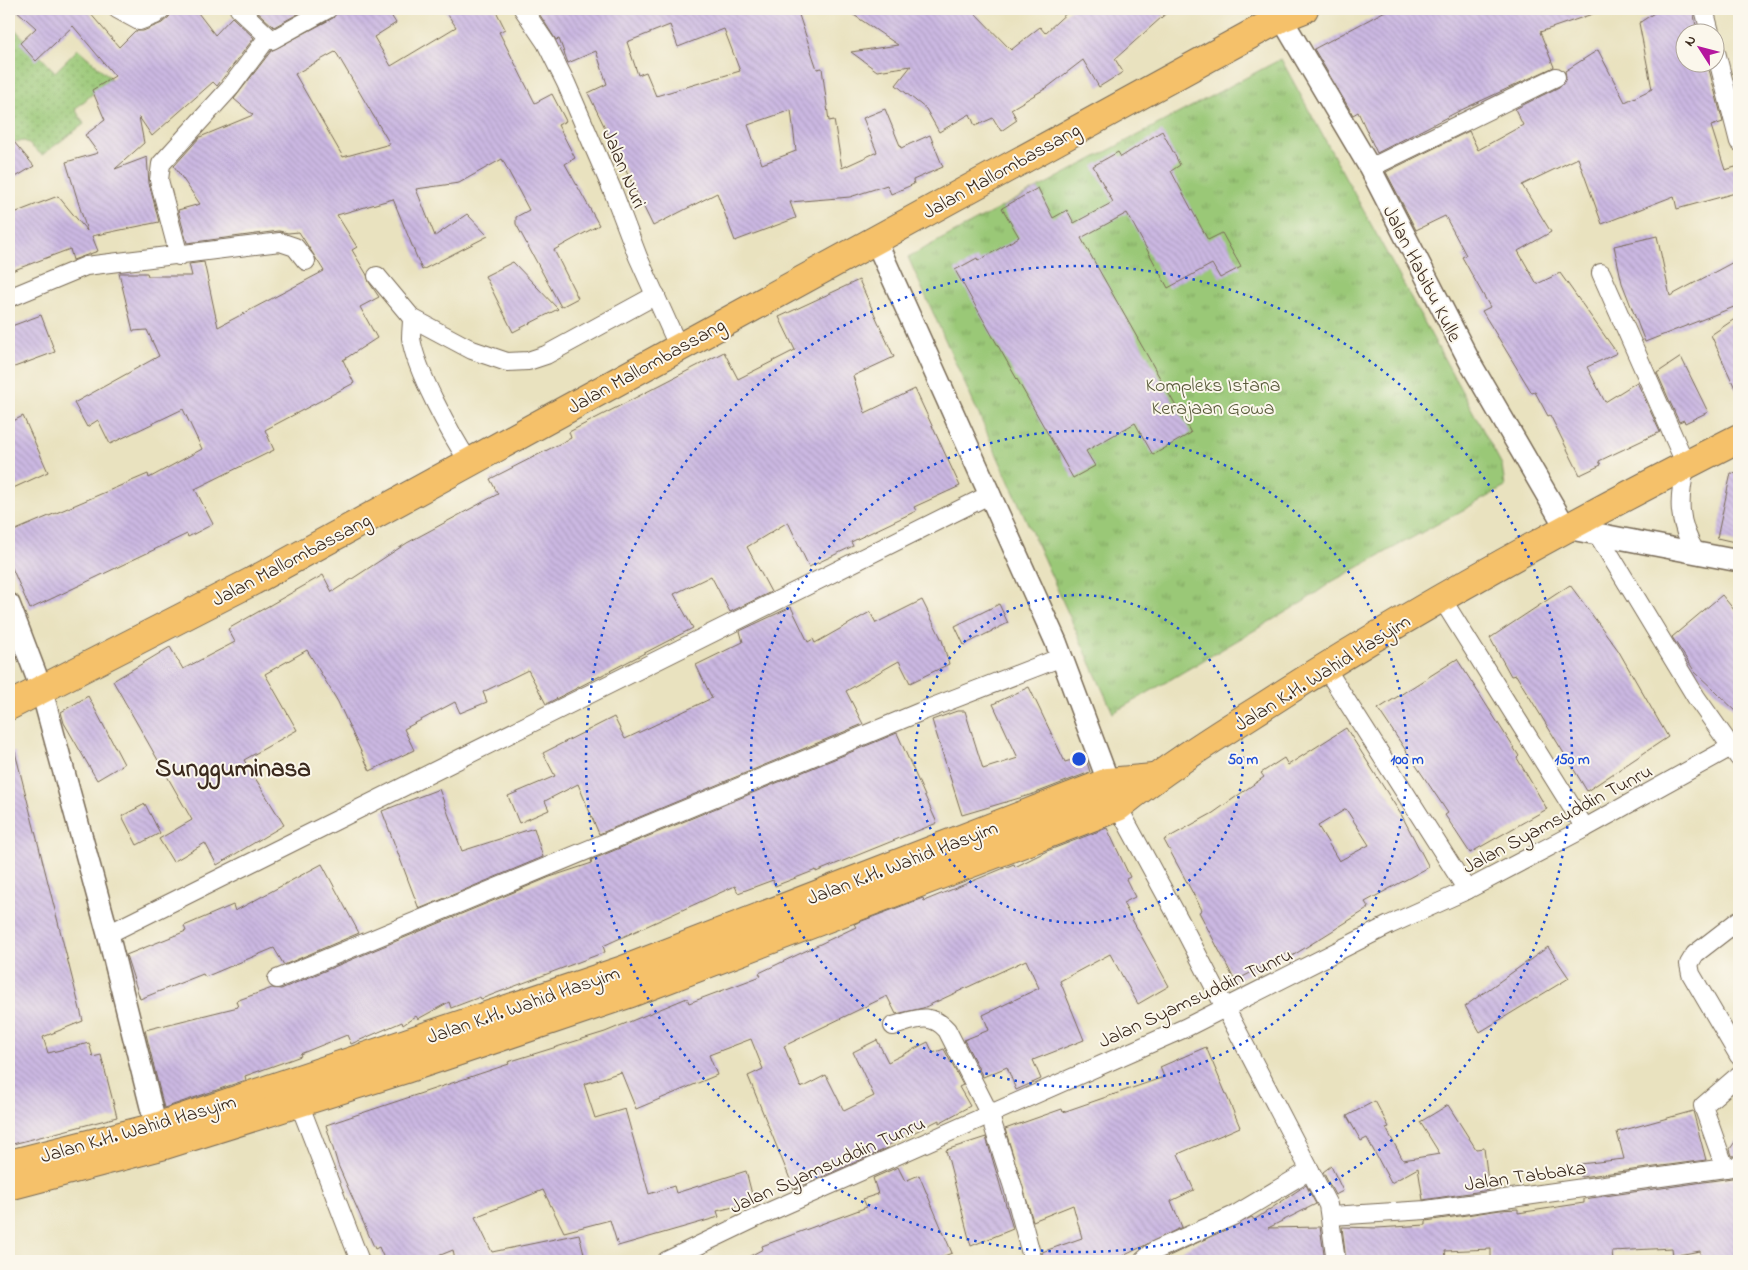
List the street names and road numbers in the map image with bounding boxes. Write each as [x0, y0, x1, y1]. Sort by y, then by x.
street label: Jalan Mallombassang [918, 117, 1087, 229]
street label: Jalan Nuri [593, 125, 653, 213]
street label: Jalan Habibu Kulle [1374, 201, 1468, 348]
street label: Jalan Mallombassang [563, 312, 732, 424]
street label: Jalan Mallombassang [207, 507, 377, 616]
street label: Jalan K.H. Wahid Hasyim [1230, 608, 1417, 740]
street label: Jalan Syamsuddin Tunru [1458, 758, 1658, 883]
street label: Jalan K.H. Wahid Hasyim [803, 815, 1003, 914]
street label: Jalan Syamsuddin Tunru [1094, 941, 1298, 1057]
street label: Jalan K.H. Wahid Hasyim [423, 960, 624, 1053]
street label: Jalan K.H. Wahid Hasyim [37, 1089, 240, 1172]
street label: Jalan Syamsuddin Tunru [726, 1110, 931, 1223]
street label: Jalan Tabbaka [1463, 1155, 1588, 1200]

